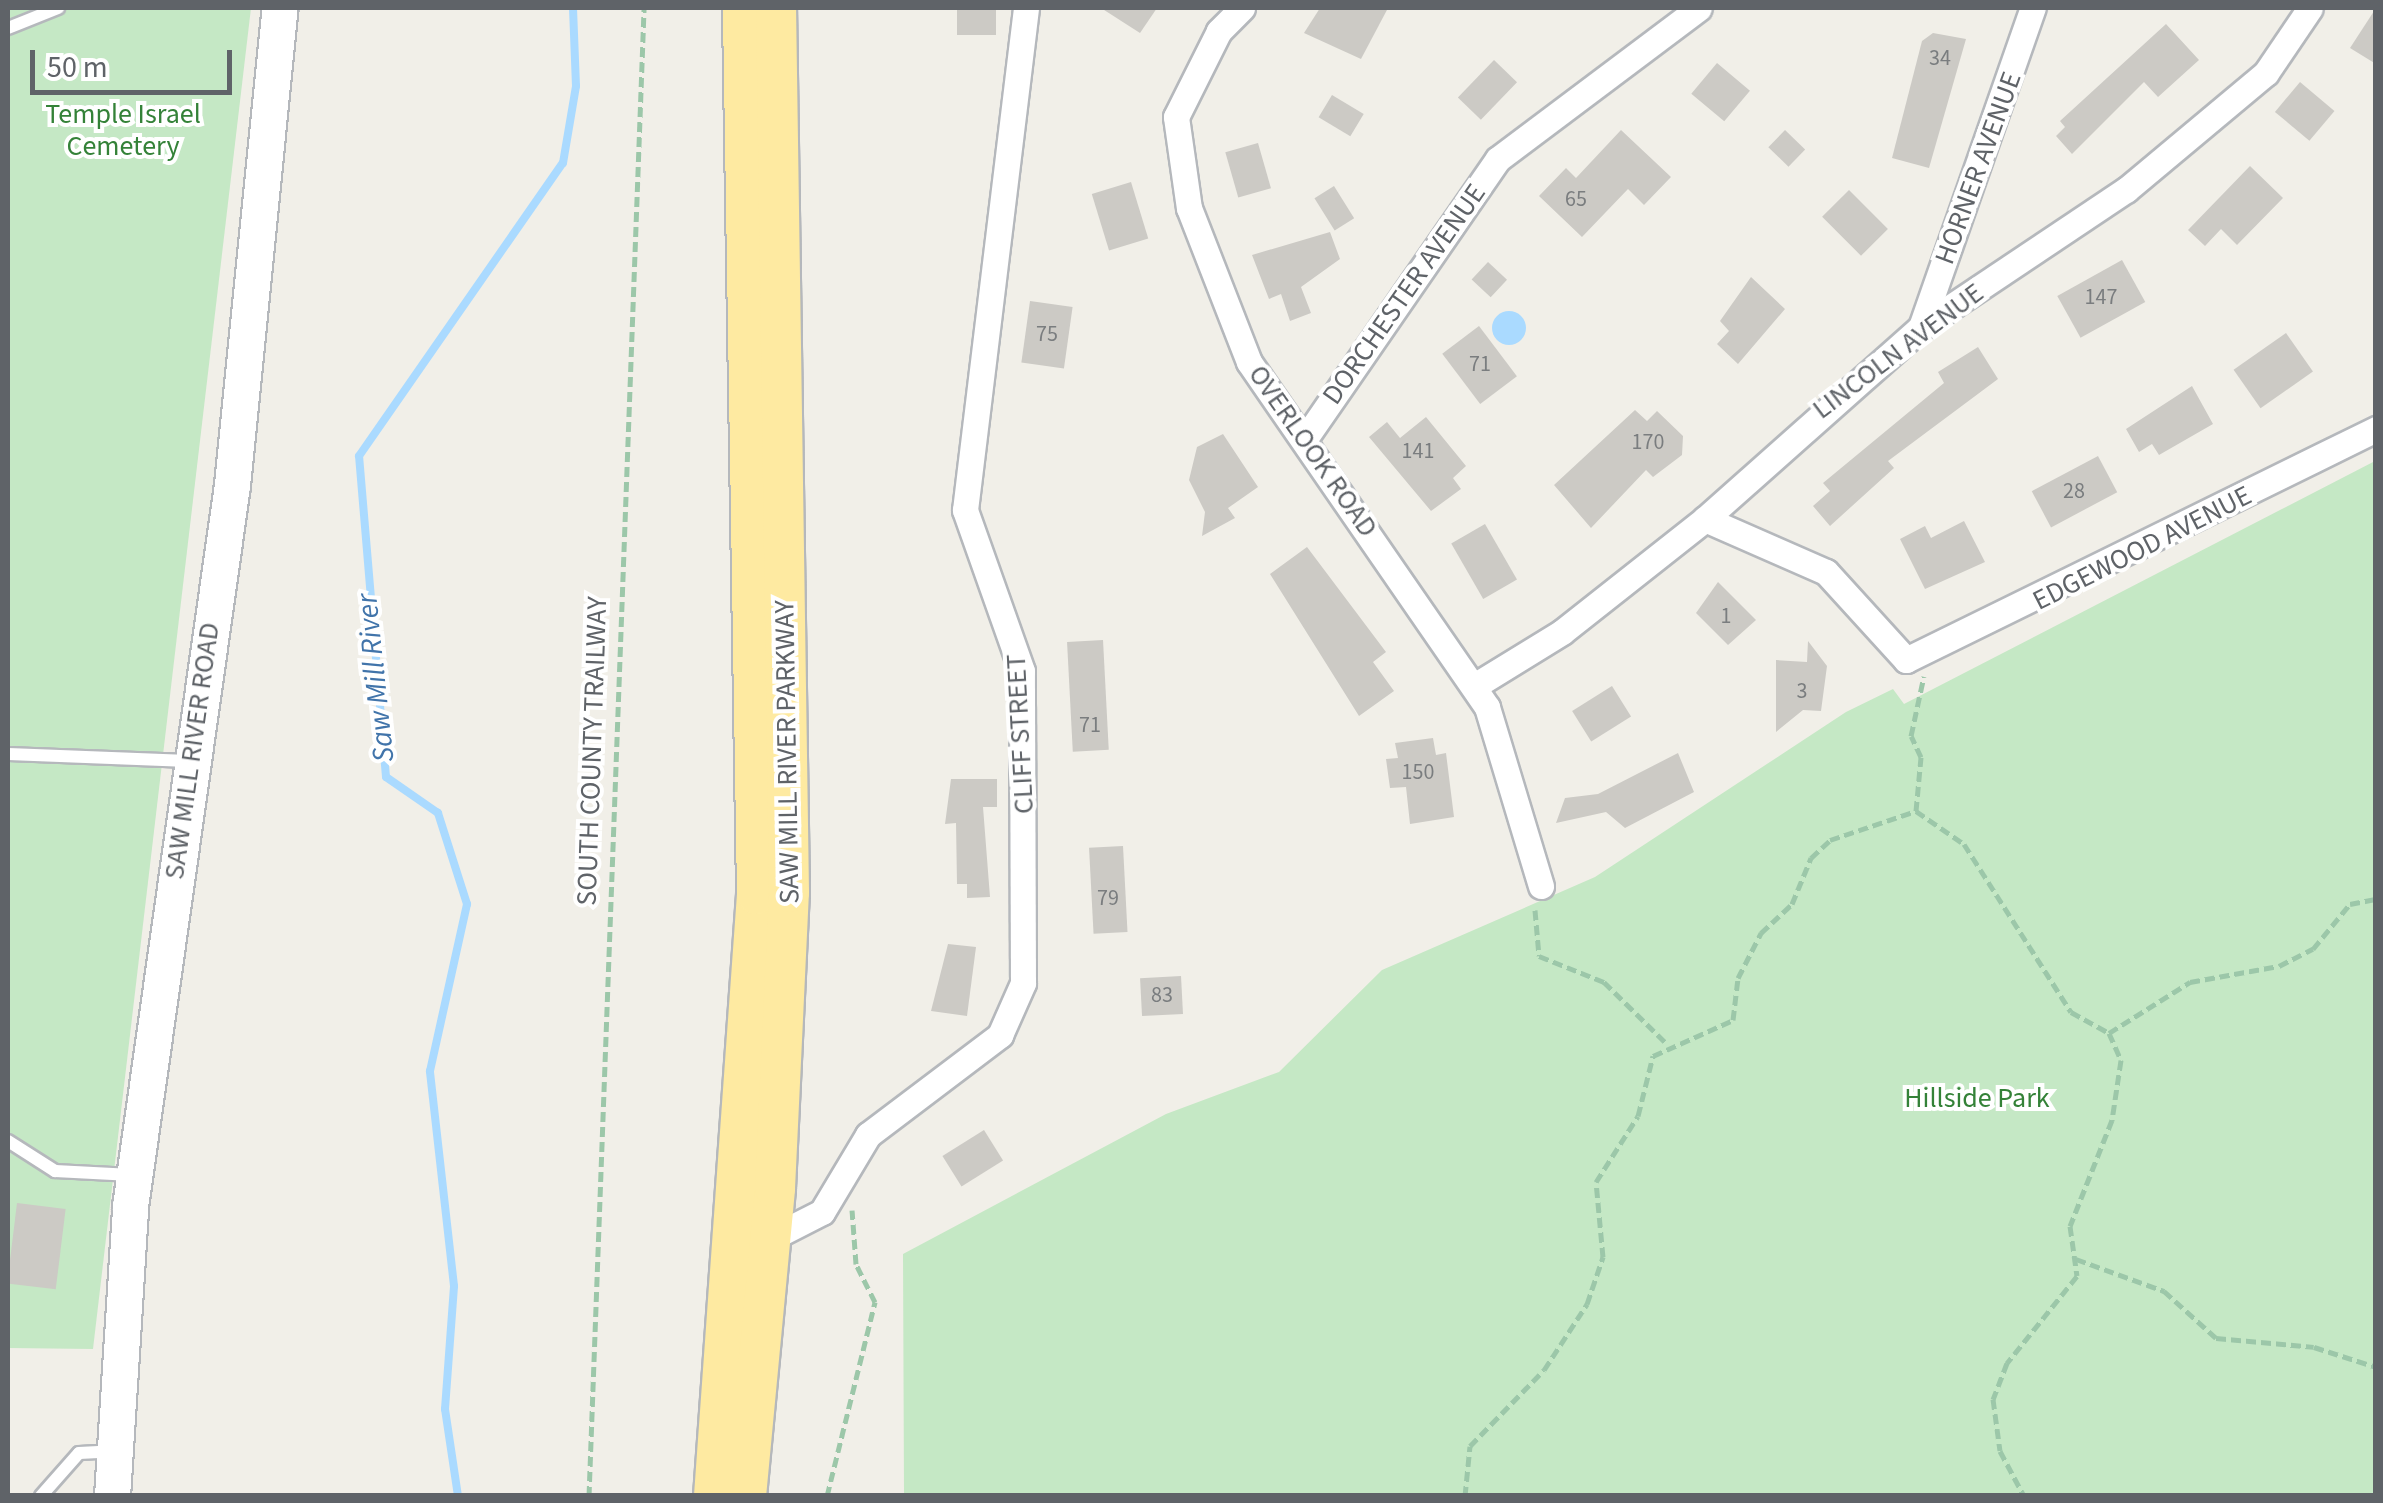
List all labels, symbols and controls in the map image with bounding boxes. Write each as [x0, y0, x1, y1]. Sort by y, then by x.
scale bar [35, 30, 238, 92]
text: 50 m [47, 46, 108, 89]
house number: 34 [1929, 46, 1951, 72]
street label: HORNER AVENUE [1928, 67, 2028, 269]
park label: Temple Israel Cemetery [45, 97, 201, 163]
street label: DORCHESTER AVENUE [1315, 177, 1493, 411]
house number: 65 [1565, 187, 1587, 213]
street label: LINCOLN AVENUE [1806, 276, 1990, 426]
house number: 147 [2085, 285, 2117, 311]
house number: 75 [1036, 322, 1058, 348]
house number: 71 [1469, 352, 1491, 378]
street label: OVERLOOK ROAD [1241, 359, 1385, 543]
house number: 170 [1632, 430, 1664, 456]
house number: 141 [1402, 439, 1434, 465]
street label: EDGEWOOD AVENUE [2027, 478, 2257, 618]
house number: 28 [2063, 479, 2085, 505]
water label: Saw Mill River [349, 592, 403, 764]
street label: SOUTH COUNTY TRAILWAY [570, 596, 614, 906]
street label: SAW MILL RIVER PARKWAY [768, 600, 806, 904]
house number: 1 [1721, 604, 1731, 630]
street label: SAW MILL RIVER ROAD [157, 620, 227, 882]
street label: CLIFF STREET [999, 653, 1041, 815]
house number: 3 [1797, 679, 1807, 705]
house number: 71 [1079, 713, 1101, 739]
house number: 150 [1402, 760, 1434, 786]
house number: 79 [1097, 886, 1119, 912]
house number: 83 [1151, 983, 1173, 1009]
park label: Hillside Park [1904, 1081, 2050, 1115]

